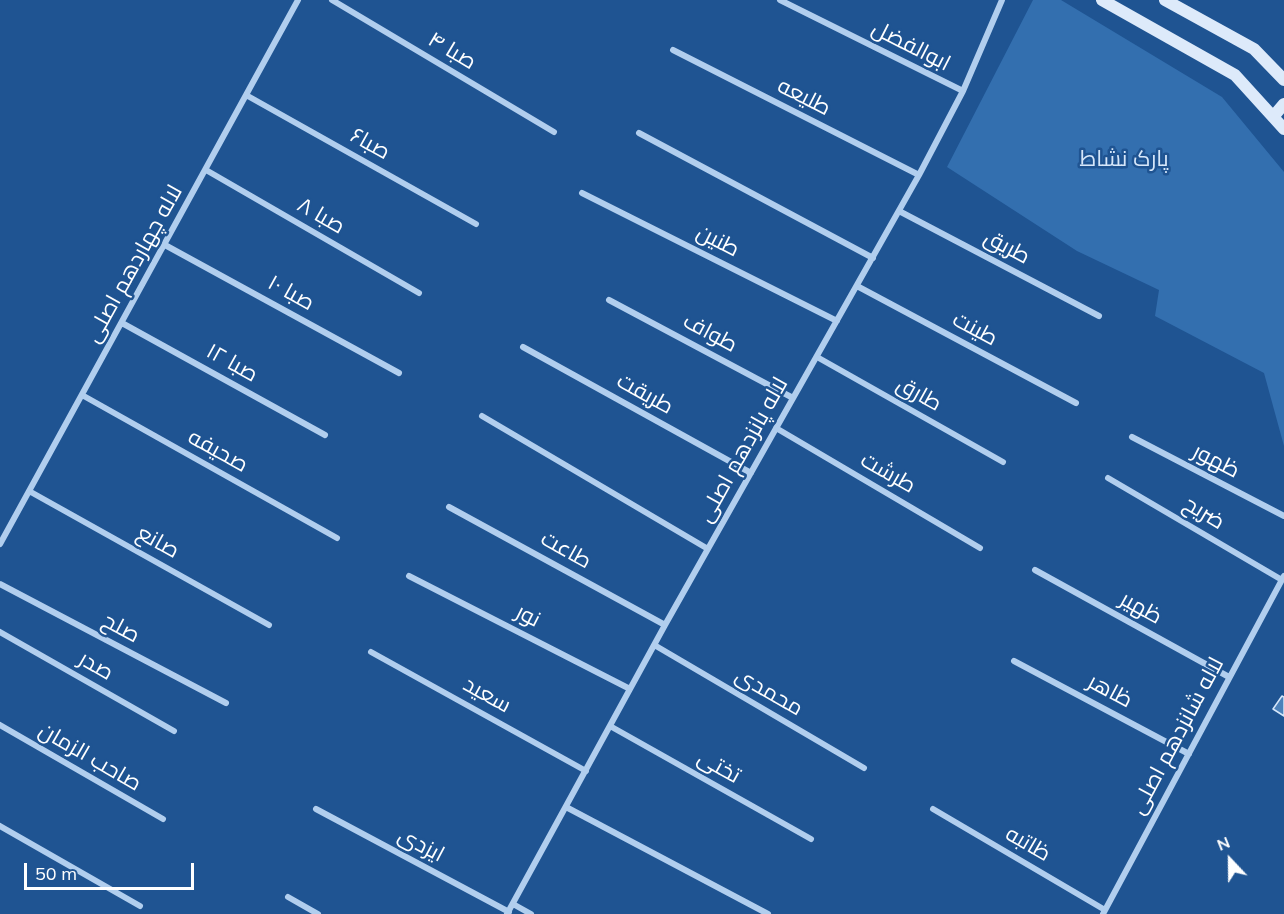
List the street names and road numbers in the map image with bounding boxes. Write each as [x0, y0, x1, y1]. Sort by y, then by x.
street label: ابوالفضل [867, 15, 955, 77]
street label: صبا ۴ [423, 26, 481, 76]
street label: طلیعه [773, 72, 835, 122]
street label: صبا۶ [345, 122, 395, 166]
street label: لاله چهاردهم اصلی [80, 181, 188, 347]
street label: صبا ۸ [293, 192, 349, 240]
street label: طنین [692, 219, 744, 263]
street label: طریق [979, 224, 1035, 270]
street label: صبا ۱۰ [263, 270, 319, 316]
street label: طینت [948, 306, 1002, 352]
street label: طواف [678, 308, 742, 358]
street label: صبا ۱۲ [201, 338, 263, 388]
street label: طریقت [612, 368, 678, 420]
street label: طارق [892, 371, 946, 417]
street label: لاله پانزدهم اصلی [692, 373, 794, 527]
street label: صحیفه [183, 424, 253, 478]
street label: ظهور [1188, 438, 1244, 484]
street label: طرشت [856, 447, 920, 499]
street label: ضریح [1179, 490, 1229, 536]
street label: صانع [132, 520, 184, 564]
street label: طاعت [536, 525, 596, 575]
street label: ظهیر [1115, 586, 1167, 630]
street label: نور [511, 599, 545, 633]
street label: صلح [98, 607, 144, 649]
street label: صدر [74, 646, 118, 686]
street label: لاله شانزدهم اصلی [1124, 653, 1230, 819]
street label: محمدی [730, 662, 808, 722]
street label: ظاهر [1083, 668, 1137, 714]
street label: سعید [459, 671, 515, 719]
street label: صاحب الزمان [34, 717, 146, 797]
street label: تختی [693, 745, 745, 789]
street label: ظاتبه [1001, 821, 1055, 867]
street label: ایزدی [393, 822, 449, 868]

